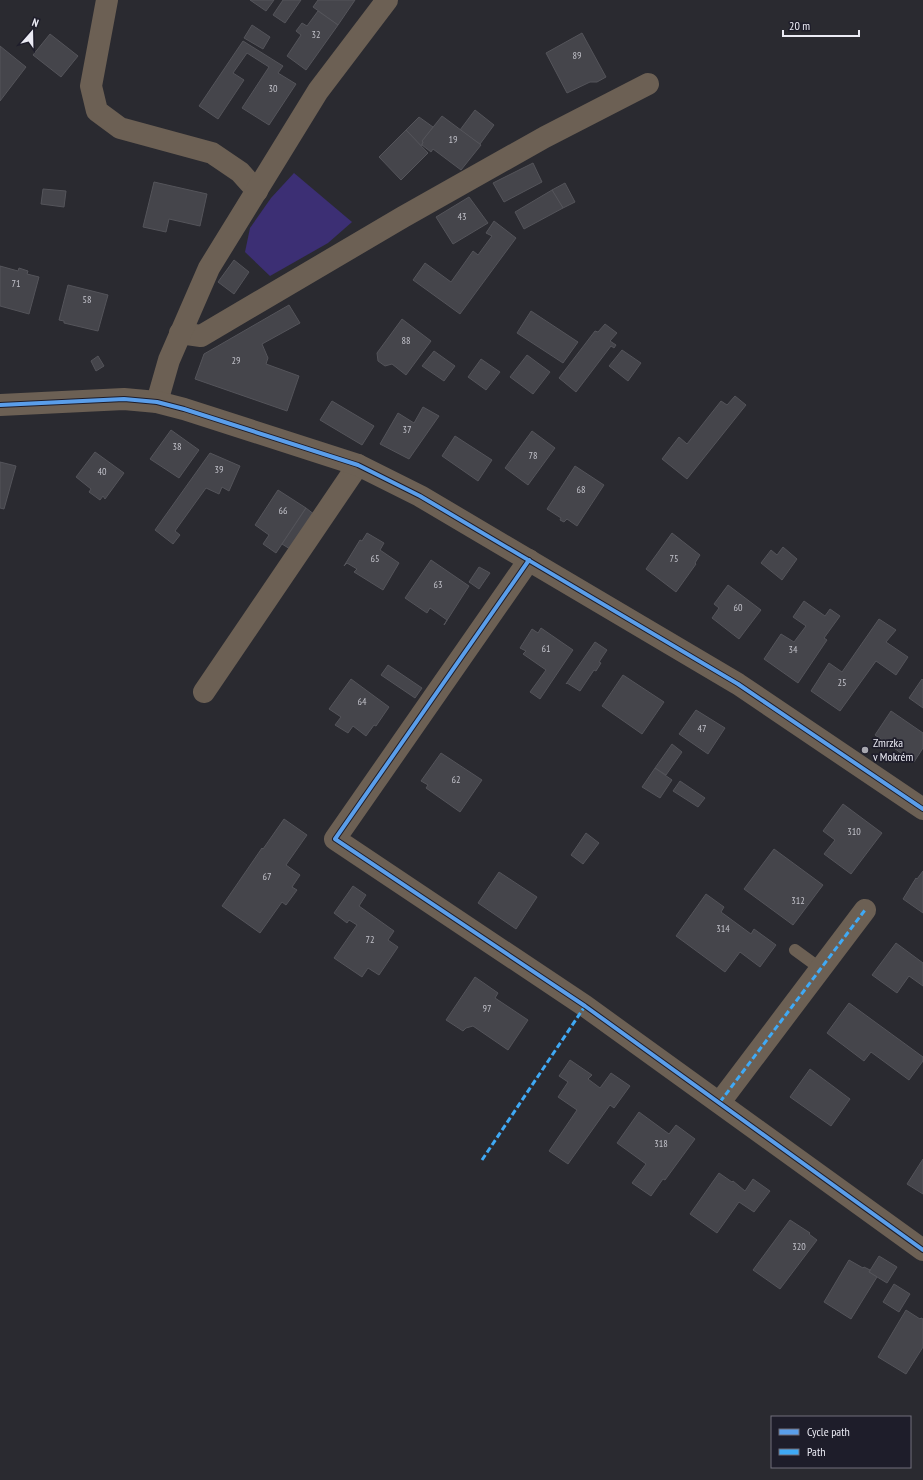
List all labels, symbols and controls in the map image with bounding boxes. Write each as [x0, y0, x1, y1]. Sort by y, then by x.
north arrow [12, 12, 52, 52]
scale bar [783, 12, 859, 38]
text: N [30, 15, 41, 30]
text: 20 m [789, 18, 810, 33]
house number: 32 [312, 28, 321, 41]
house number: 89 [573, 49, 582, 62]
house number: 30 [269, 82, 278, 95]
house number: 19 [449, 133, 458, 146]
house number: 43 [458, 210, 467, 223]
house number: 71 [12, 277, 21, 290]
house number: 58 [83, 293, 92, 306]
house number: 88 [402, 334, 411, 347]
house number: 29 [232, 354, 241, 367]
house number: 37 [403, 423, 412, 436]
house number: 38 [173, 440, 182, 453]
house number: 78 [529, 449, 538, 462]
house number: 39 [215, 463, 224, 476]
house number: 40 [98, 465, 107, 478]
house number: 68 [577, 483, 586, 496]
house number: 66 [279, 504, 288, 517]
house number: 65 [371, 552, 380, 565]
house number: 75 [670, 552, 679, 565]
house number: 63 [434, 578, 443, 591]
house number: 60 [734, 601, 743, 614]
house number: 61 [542, 642, 551, 655]
house number: 34 [789, 643, 798, 656]
house number: 25 [838, 676, 847, 689]
house number: 64 [358, 695, 367, 708]
house number: 47 [698, 722, 707, 735]
place label: Zmrzka v Mokrém [873, 735, 914, 764]
marker: Zmrzka v Mokrém [860, 745, 870, 755]
house number: 62 [452, 773, 461, 786]
house number: 310 [847, 825, 861, 838]
house number: 67 [263, 870, 272, 883]
house number: 312 [791, 894, 805, 907]
house number: 314 [716, 922, 730, 935]
house number: 72 [366, 933, 375, 946]
house number: 97 [483, 1002, 492, 1015]
house number: 318 [654, 1137, 668, 1150]
house number: 320 [792, 1240, 806, 1253]
legend [771, 1416, 911, 1468]
text: Cycle path [807, 1424, 850, 1439]
text: Path [807, 1444, 825, 1459]

